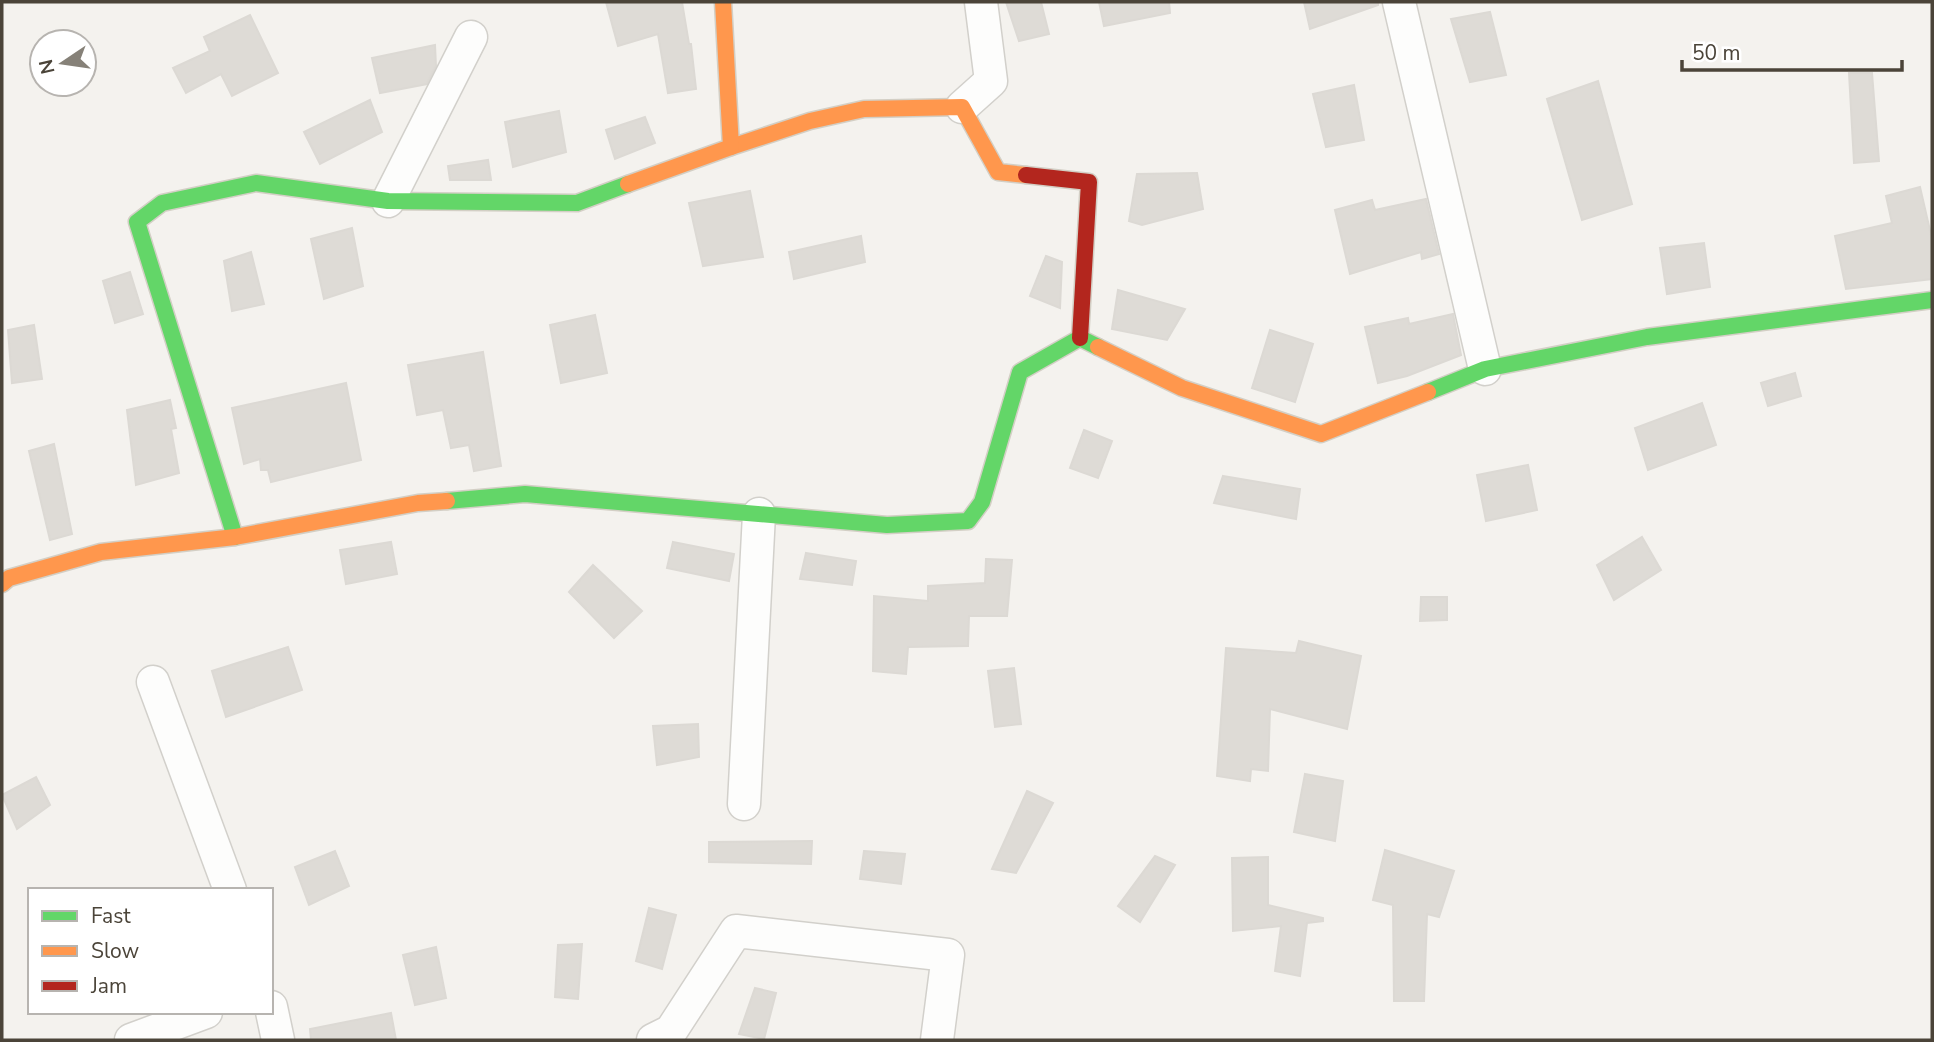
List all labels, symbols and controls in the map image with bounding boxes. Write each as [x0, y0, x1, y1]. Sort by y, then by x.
north arrow [28, 28, 98, 98]
scale bar [1682, 28, 1902, 72]
text: 50 m [1692, 39, 1741, 67]
text: N [33, 57, 62, 76]
legend [28, 888, 273, 1014]
text: Fast [91, 902, 131, 930]
text: Slow [91, 937, 140, 965]
text: Jam [90, 972, 127, 1000]

